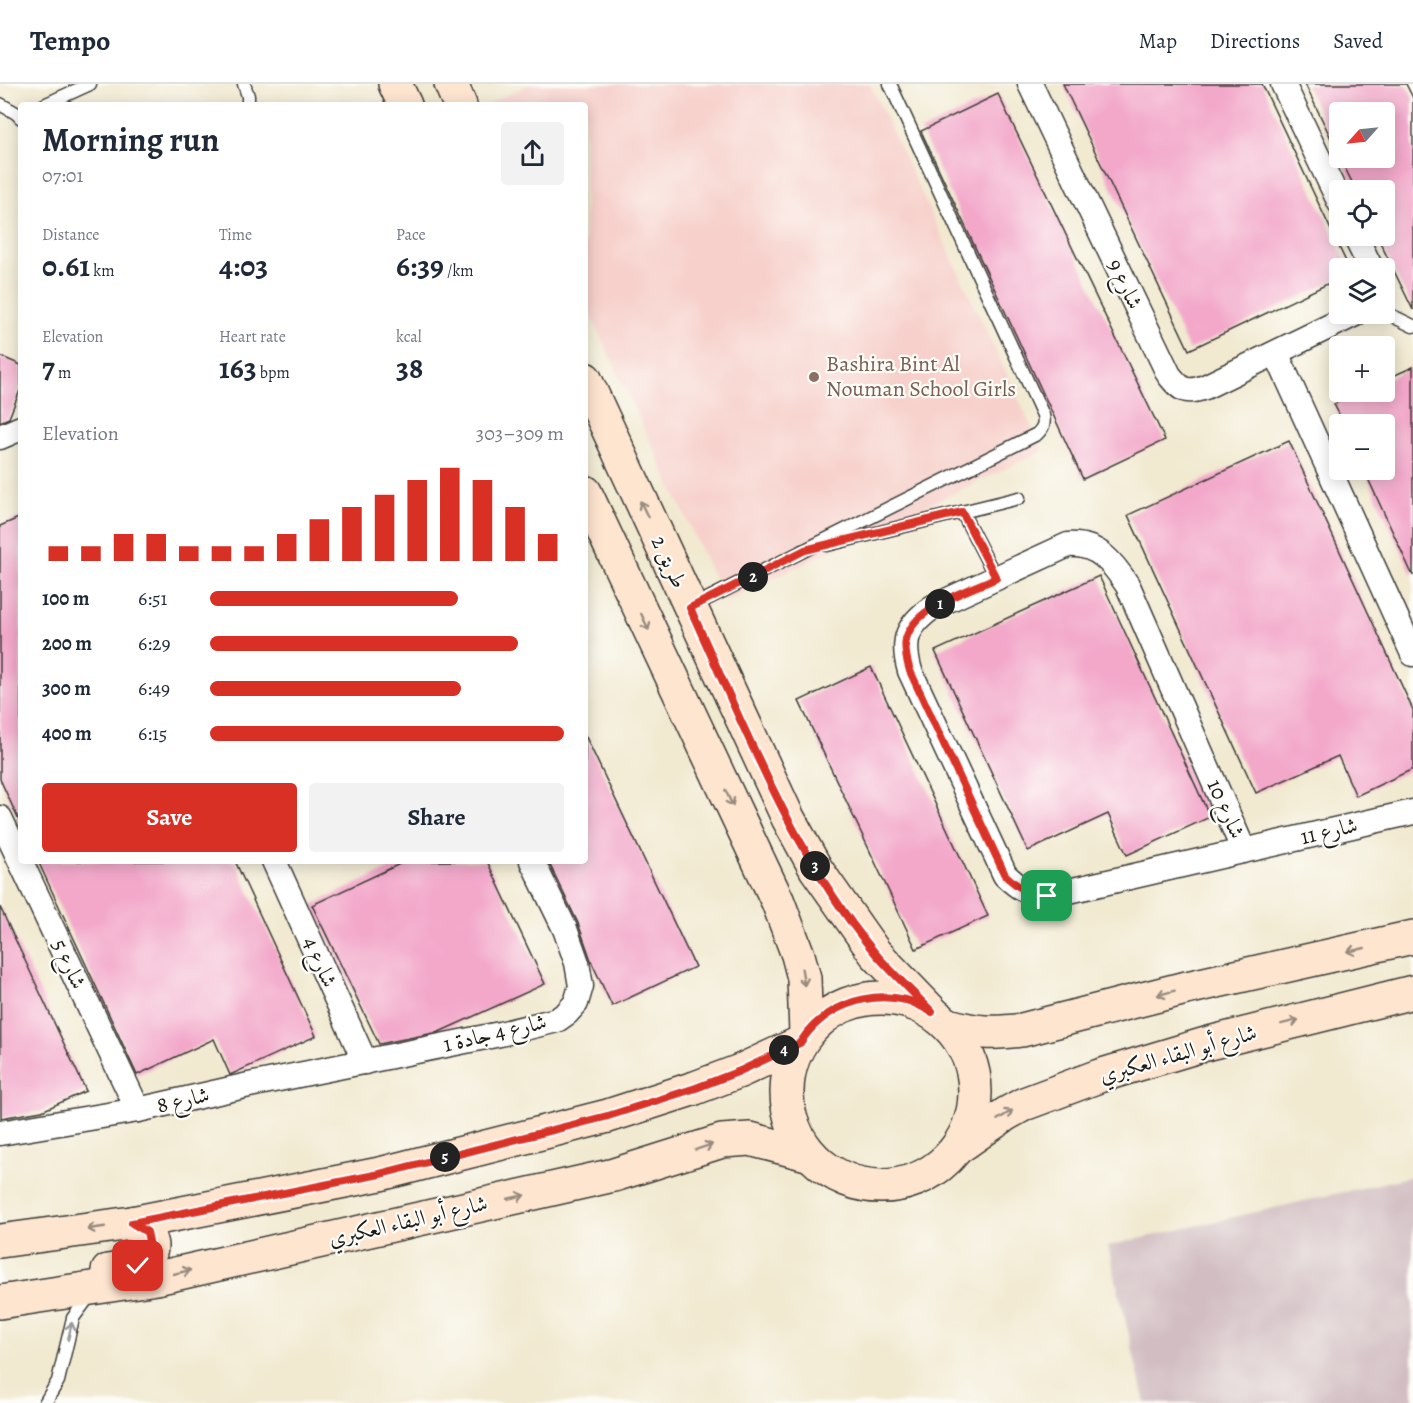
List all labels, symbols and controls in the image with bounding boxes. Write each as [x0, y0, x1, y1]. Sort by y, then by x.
text: Tempo [30, 22, 110, 60]
text: Map [1139, 27, 1177, 55]
text: Directions [1210, 27, 1300, 55]
text: Saved [1333, 27, 1383, 55]
north arrow [1329, 102, 1395, 168]
map controls [1329, 102, 1395, 480]
text: Morning run [42, 117, 219, 162]
button: share [501, 122, 564, 185]
text: 07:01 [42, 162, 83, 189]
button: locate [1329, 180, 1395, 246]
text: Distance [42, 224, 99, 246]
text: Time [219, 224, 252, 246]
text: Pace [396, 224, 426, 246]
text: 0.61 [42, 246, 90, 286]
text: 4:03 [219, 246, 268, 286]
text: 6:39 [396, 246, 444, 286]
street label: شارع 9 [1097, 254, 1150, 316]
button: layers [1329, 258, 1395, 324]
text: km [90, 260, 115, 282]
text: /km [444, 260, 474, 282]
text: Elevation [42, 326, 103, 348]
text: Heart rate [219, 326, 286, 348]
text: kcal [396, 326, 422, 348]
button: + [1329, 336, 1395, 402]
text: 7 [42, 348, 55, 388]
text: 163 [219, 348, 257, 388]
text: 38 [396, 348, 423, 388]
place label: Bashira Bint Al Nouman School Girls [826, 349, 1016, 404]
text: m [55, 362, 71, 384]
text: bpm [257, 362, 290, 384]
marker: Bashira Bint Al Nouman School Girls [807, 370, 821, 384]
button: − [1329, 414, 1395, 480]
text: Elevation [42, 420, 119, 447]
text: 303–309 m [476, 420, 564, 447]
one-way arrow [638, 500, 650, 518]
street label: طريق 2 [644, 531, 694, 593]
pin: 2 [738, 562, 768, 592]
text: 2 [749, 566, 757, 588]
text: 100 m [42, 585, 90, 612]
text: 6:51 [138, 585, 167, 612]
pin: 1 [925, 589, 955, 619]
text: 1 [937, 593, 943, 615]
one-way arrow [640, 612, 652, 630]
text: 200 m [42, 630, 92, 657]
text: 6:29 [138, 630, 171, 657]
text: 300 m [42, 675, 91, 702]
text: 6:49 [138, 675, 170, 702]
text: 400 m [42, 720, 92, 747]
text: 6:15 [138, 720, 167, 747]
street label: شارع 10 [1197, 775, 1252, 845]
button: Save [42, 783, 297, 852]
button: Share [309, 783, 564, 852]
one-way arrow [723, 788, 735, 806]
street label: شارع 11 [1298, 810, 1361, 855]
pin: 3 [800, 851, 830, 881]
text: 3 [812, 855, 818, 877]
pin [1021, 870, 1072, 921]
icon: arrive [1030, 879, 1063, 912]
street label: شارع 4 [293, 932, 344, 993]
street label: شارع 5 [42, 934, 94, 995]
one-way arrow [1347, 945, 1366, 956]
one-way arrow [798, 967, 809, 987]
one-way arrow [1157, 988, 1176, 1000]
street label: شارع 4 جادة 1 [440, 1007, 550, 1062]
street label: شارع أبو البقاء العكبري [1096, 1016, 1261, 1094]
one-way arrow [1280, 1016, 1299, 1028]
pin: 4 [769, 1035, 799, 1065]
text: 4 [780, 1039, 788, 1061]
street label: شارع 8 [154, 1079, 213, 1124]
one-way arrow [997, 1108, 1014, 1121]
one-way arrow [694, 1141, 713, 1152]
pin: 5 [430, 1142, 460, 1172]
text: 5 [442, 1146, 448, 1168]
street label: شارع أبو البقاء العكبري [325, 1187, 491, 1257]
one-way arrow [505, 1191, 525, 1202]
one-way arrow [87, 1223, 107, 1234]
pin [112, 1240, 163, 1291]
icon: check [121, 1249, 154, 1282]
one-way arrow [172, 1266, 191, 1278]
one-way arrow [65, 1321, 77, 1340]

